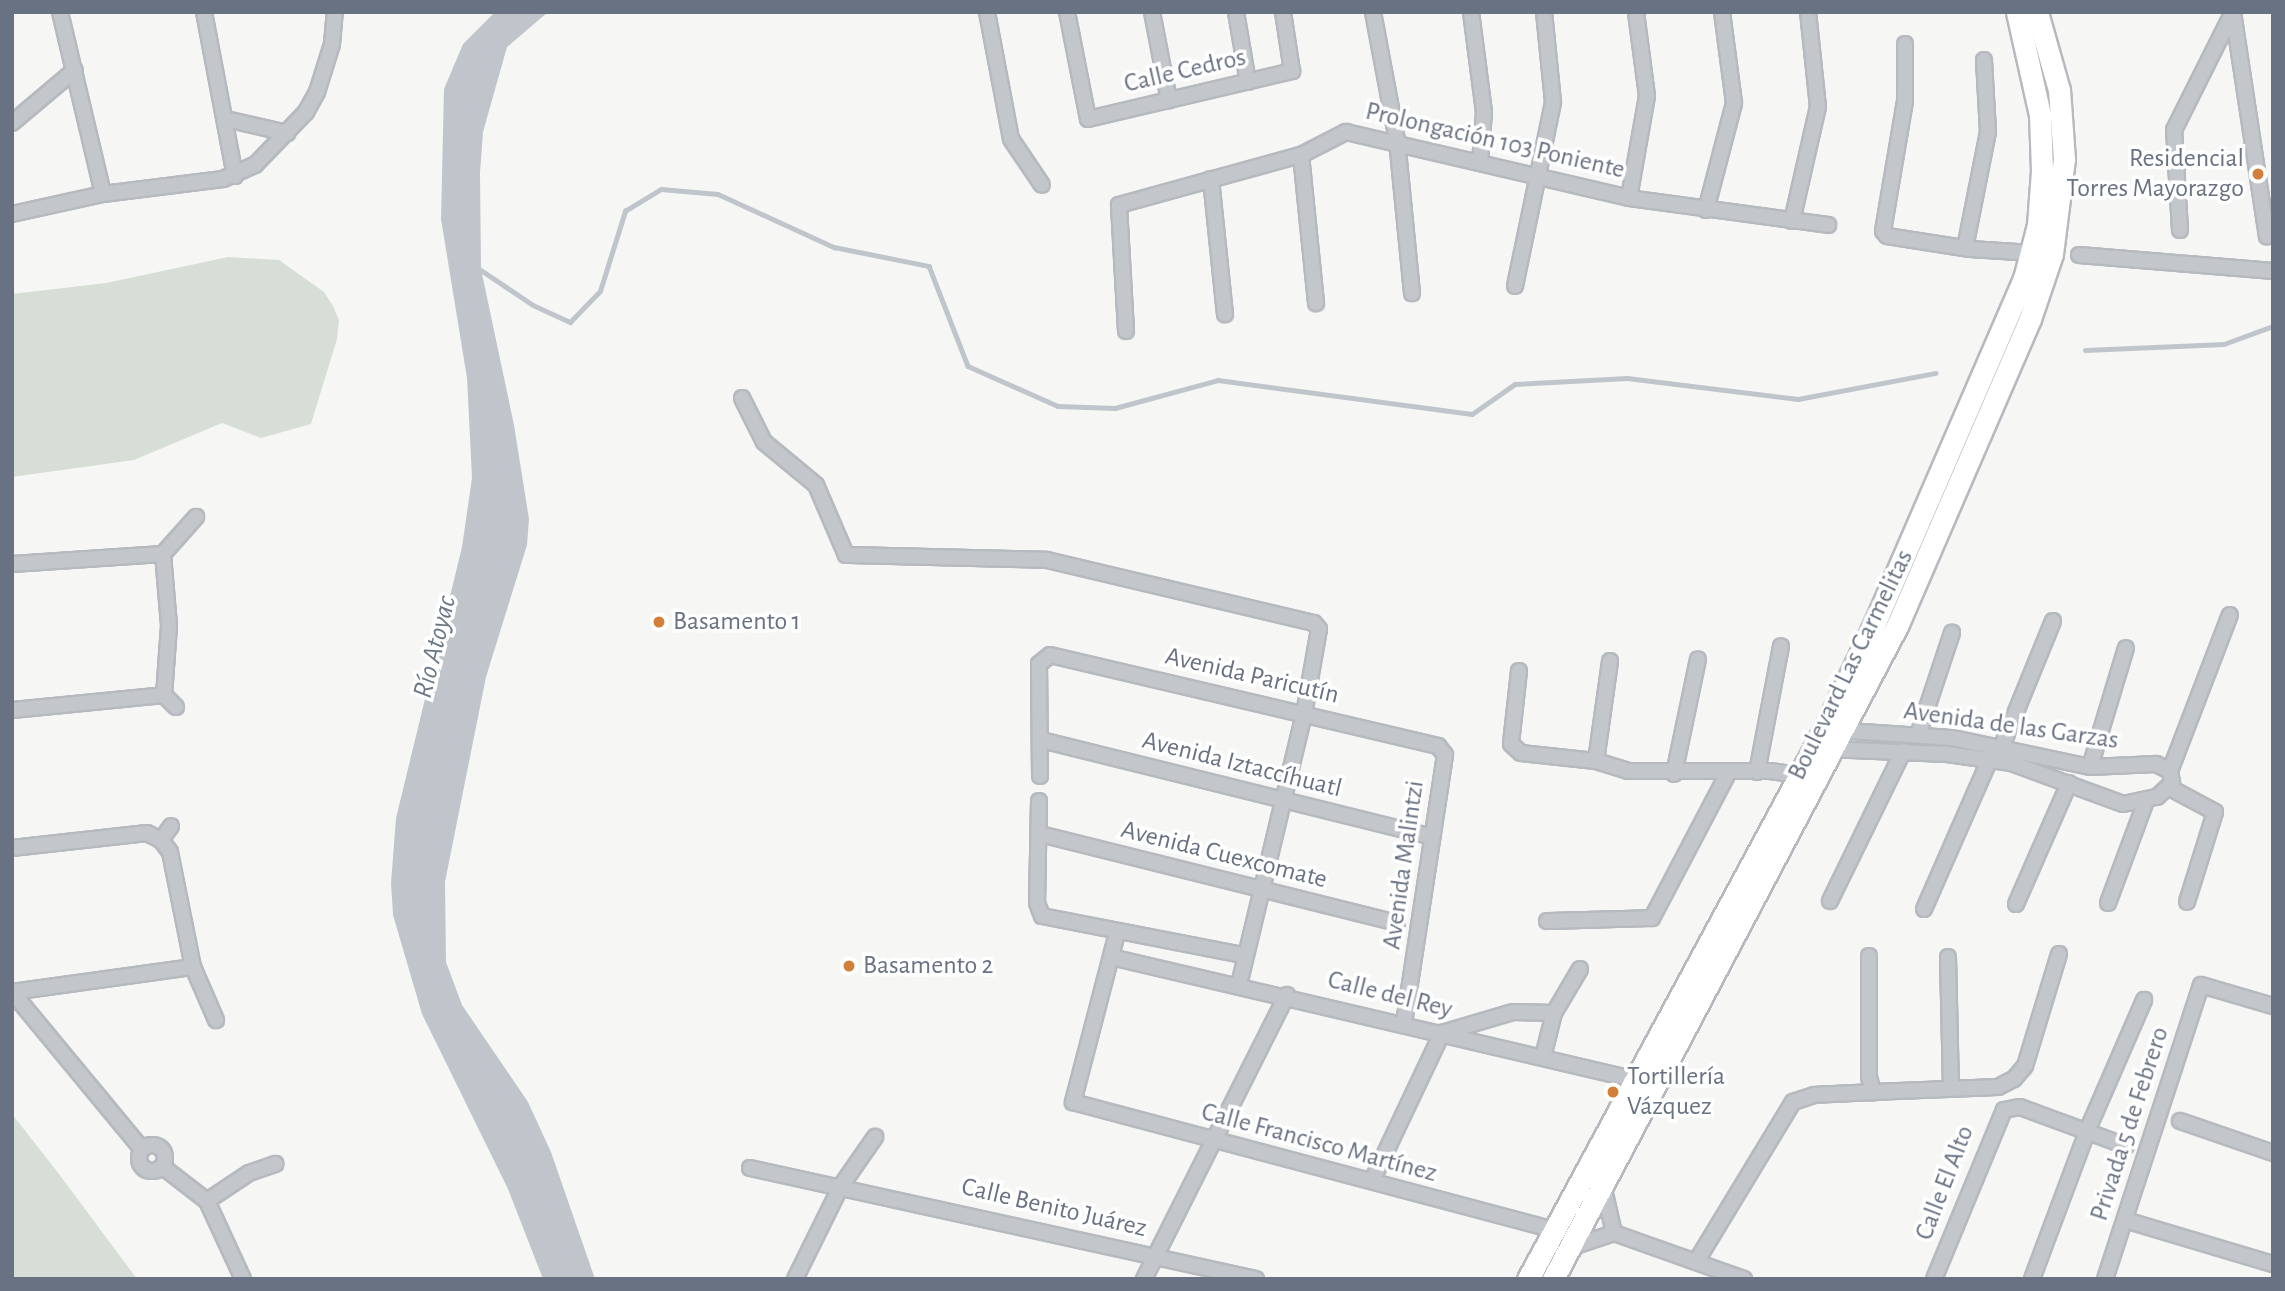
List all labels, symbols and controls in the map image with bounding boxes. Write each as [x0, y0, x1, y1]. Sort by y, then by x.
street label: Calle Cedros [1121, 42, 1249, 100]
street label: Prolongación 103 Poniente [1362, 96, 1628, 186]
place label: Residencial Torres Mayorazgo [2066, 143, 2244, 204]
marker: Residencial Torres Mayorazgo [2250, 166, 2266, 182]
street label: Boulevard Las Carmelitas [1782, 545, 1920, 785]
water label: Río Atoyac [406, 592, 464, 702]
place label: Basamento 1 [673, 606, 800, 638]
marker: Basamento 1 [651, 614, 667, 630]
street label: Avenida Paricutín [1162, 641, 1342, 711]
street label: Avenida de las Garzas [1902, 695, 2120, 757]
street label: Avenida Iztaccíhuatl [1139, 725, 1345, 805]
street label: Avenida Malintzi [1377, 778, 1431, 952]
street label: Avenida Cuexcomate [1118, 814, 1330, 896]
place label: Basamento 2 [863, 950, 993, 982]
marker: Basamento 2 [841, 958, 857, 974]
street label: Calle del Rey [1324, 964, 1456, 1026]
street label: Privada 5 de Febrero [2084, 1023, 2176, 1225]
place label: Tortillería Vázquez [1627, 1061, 1725, 1122]
marker: Tortillería Vázquez [1605, 1084, 1621, 1100]
street label: Calle Francisco Martínez [1198, 1097, 1440, 1189]
street label: Calle El Alto [1909, 1121, 1981, 1245]
street label: Calle Benito Juárez [958, 1172, 1150, 1244]

